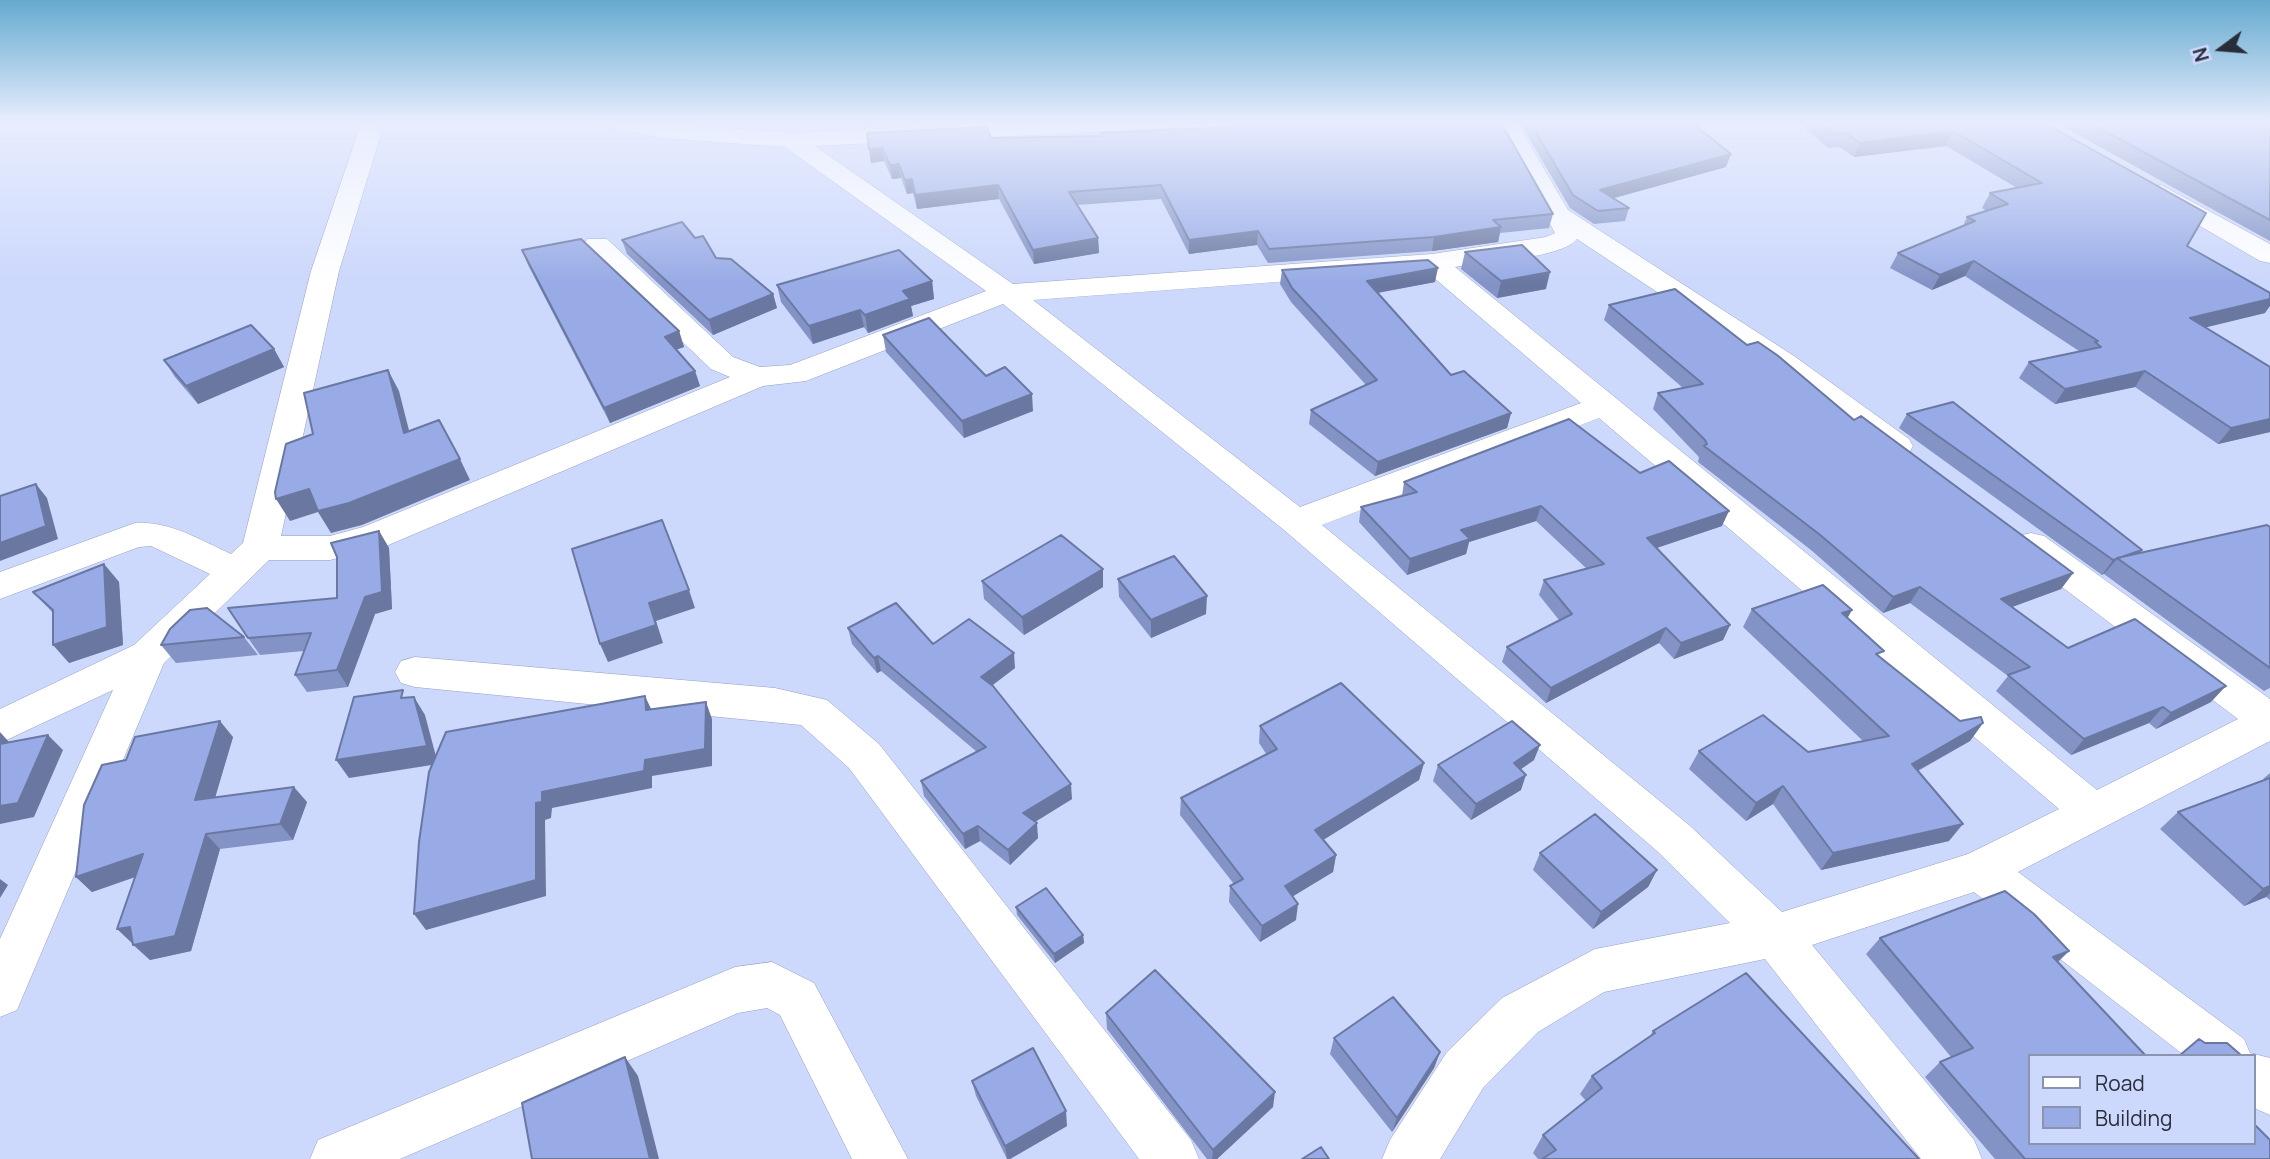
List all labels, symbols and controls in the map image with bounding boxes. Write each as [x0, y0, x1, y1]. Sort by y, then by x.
north arrow [2186, 14, 2256, 84]
text: N [2186, 45, 2215, 65]
legend [2028, 1054, 2256, 1145]
text: Road [2095, 1069, 2145, 1097]
text: Building [2095, 1104, 2172, 1132]

